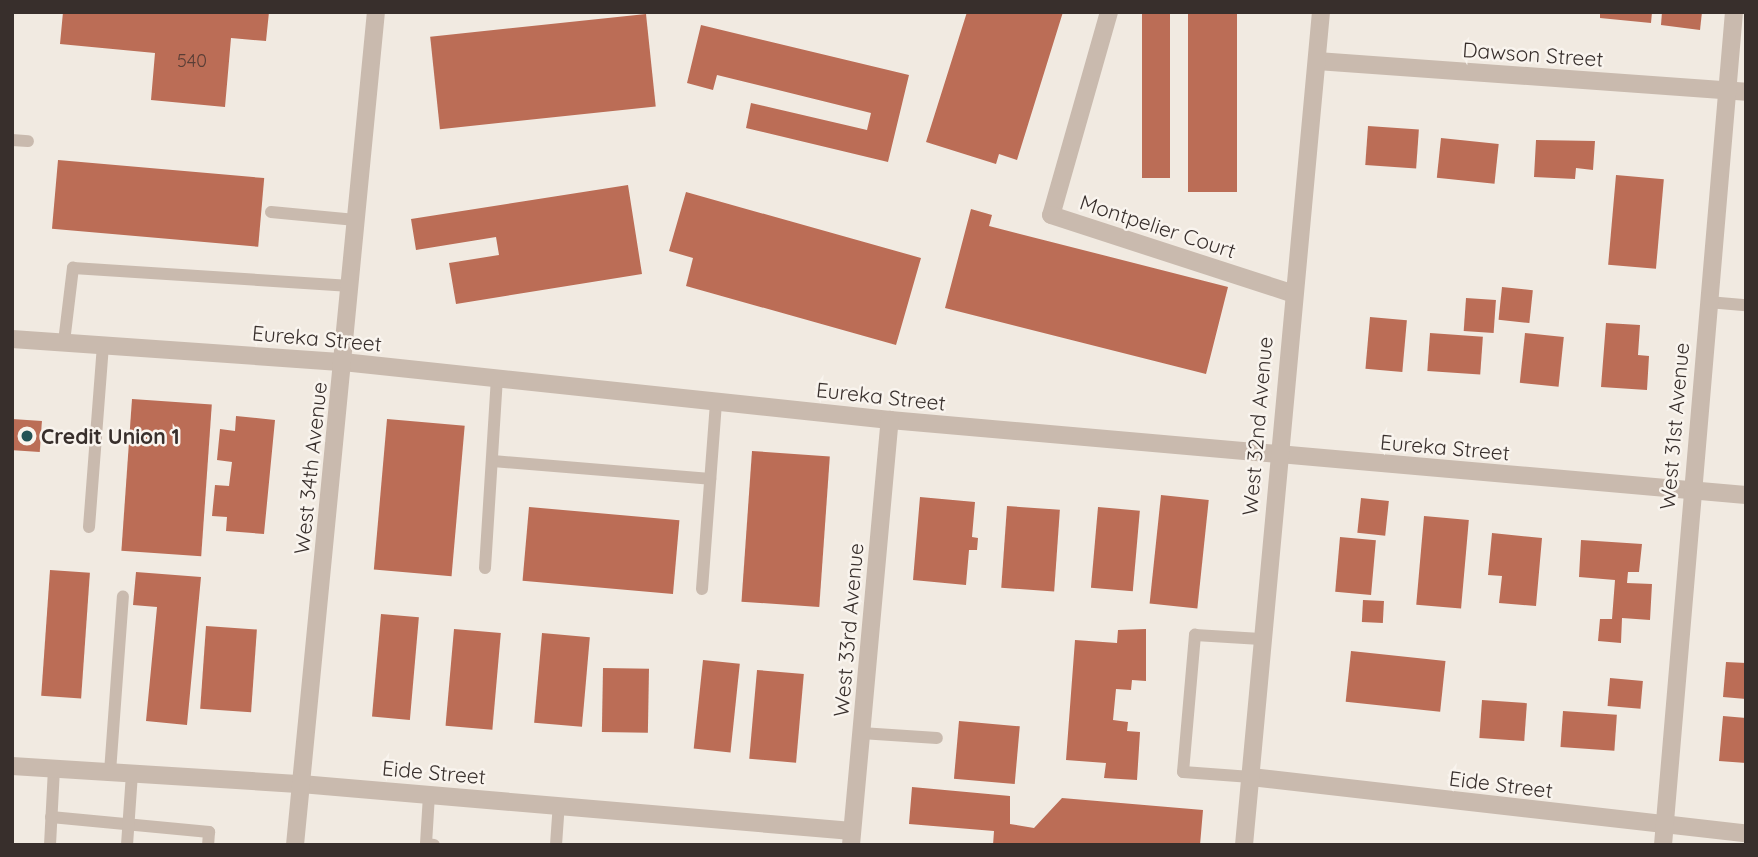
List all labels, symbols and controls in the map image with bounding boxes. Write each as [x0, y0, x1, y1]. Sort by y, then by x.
street label: Dawson Street [1462, 37, 1604, 71]
house number: 540 [177, 50, 207, 72]
street label: Montpelier Court [1077, 189, 1239, 263]
street label: Eureka Street [251, 320, 383, 356]
street label: West 32nd Avenue [1237, 335, 1277, 517]
street label: West 31st Avenue [1654, 341, 1694, 511]
street label: Eureka Street [815, 377, 947, 415]
street label: West 34th Avenue [288, 381, 332, 555]
place label: Credit Union 1 [41, 423, 180, 449]
marker: Credit Union 1 [19, 428, 35, 444]
street label: Eureka Street [1379, 429, 1511, 465]
street label: West 33rd Avenue [828, 542, 868, 718]
street label: Eide Street [381, 755, 487, 789]
street label: Eide Street [1448, 765, 1554, 803]

